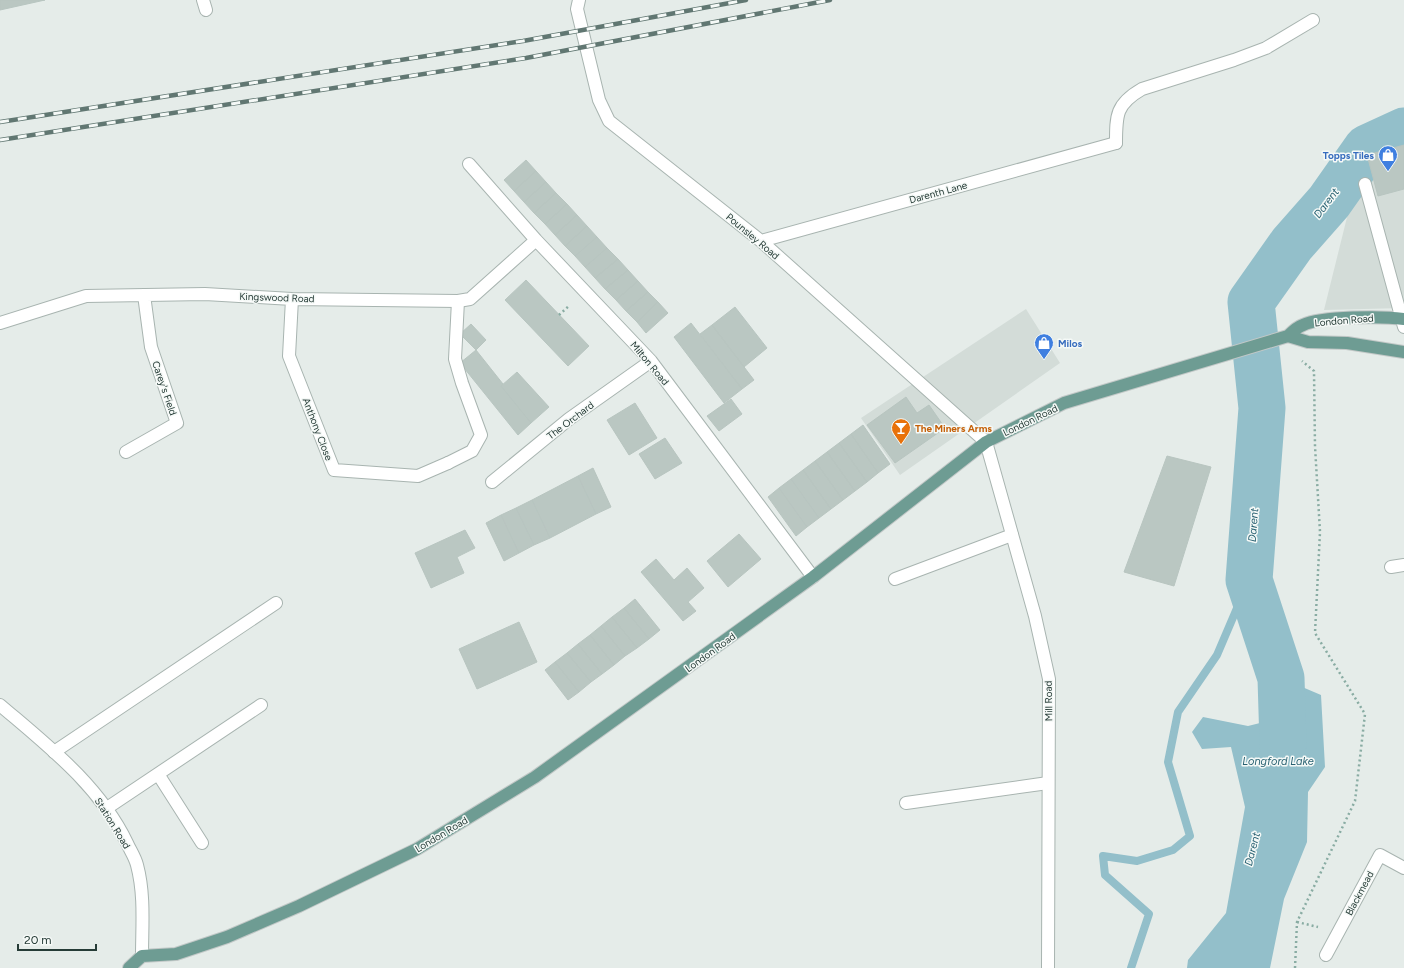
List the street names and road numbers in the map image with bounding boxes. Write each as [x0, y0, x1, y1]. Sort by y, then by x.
street label: Darenth Lane [908, 178, 969, 206]
street label: Pounsley Road [723, 210, 782, 263]
street label: Kingswood Road [239, 290, 315, 305]
street label: London Road [1314, 311, 1374, 330]
street label: Milton Road [627, 339, 672, 388]
street label: Carey's Field [149, 359, 180, 417]
street label: Anthony Close [300, 396, 336, 463]
street label: The Orchard [544, 398, 596, 442]
street label: London Road [1001, 402, 1060, 439]
street label: London Road [682, 630, 738, 675]
street label: Mill Road [1042, 680, 1055, 721]
street label: Station Road [92, 795, 134, 851]
street label: London Road [412, 814, 470, 855]
street label: Blackmead [1342, 869, 1377, 918]

